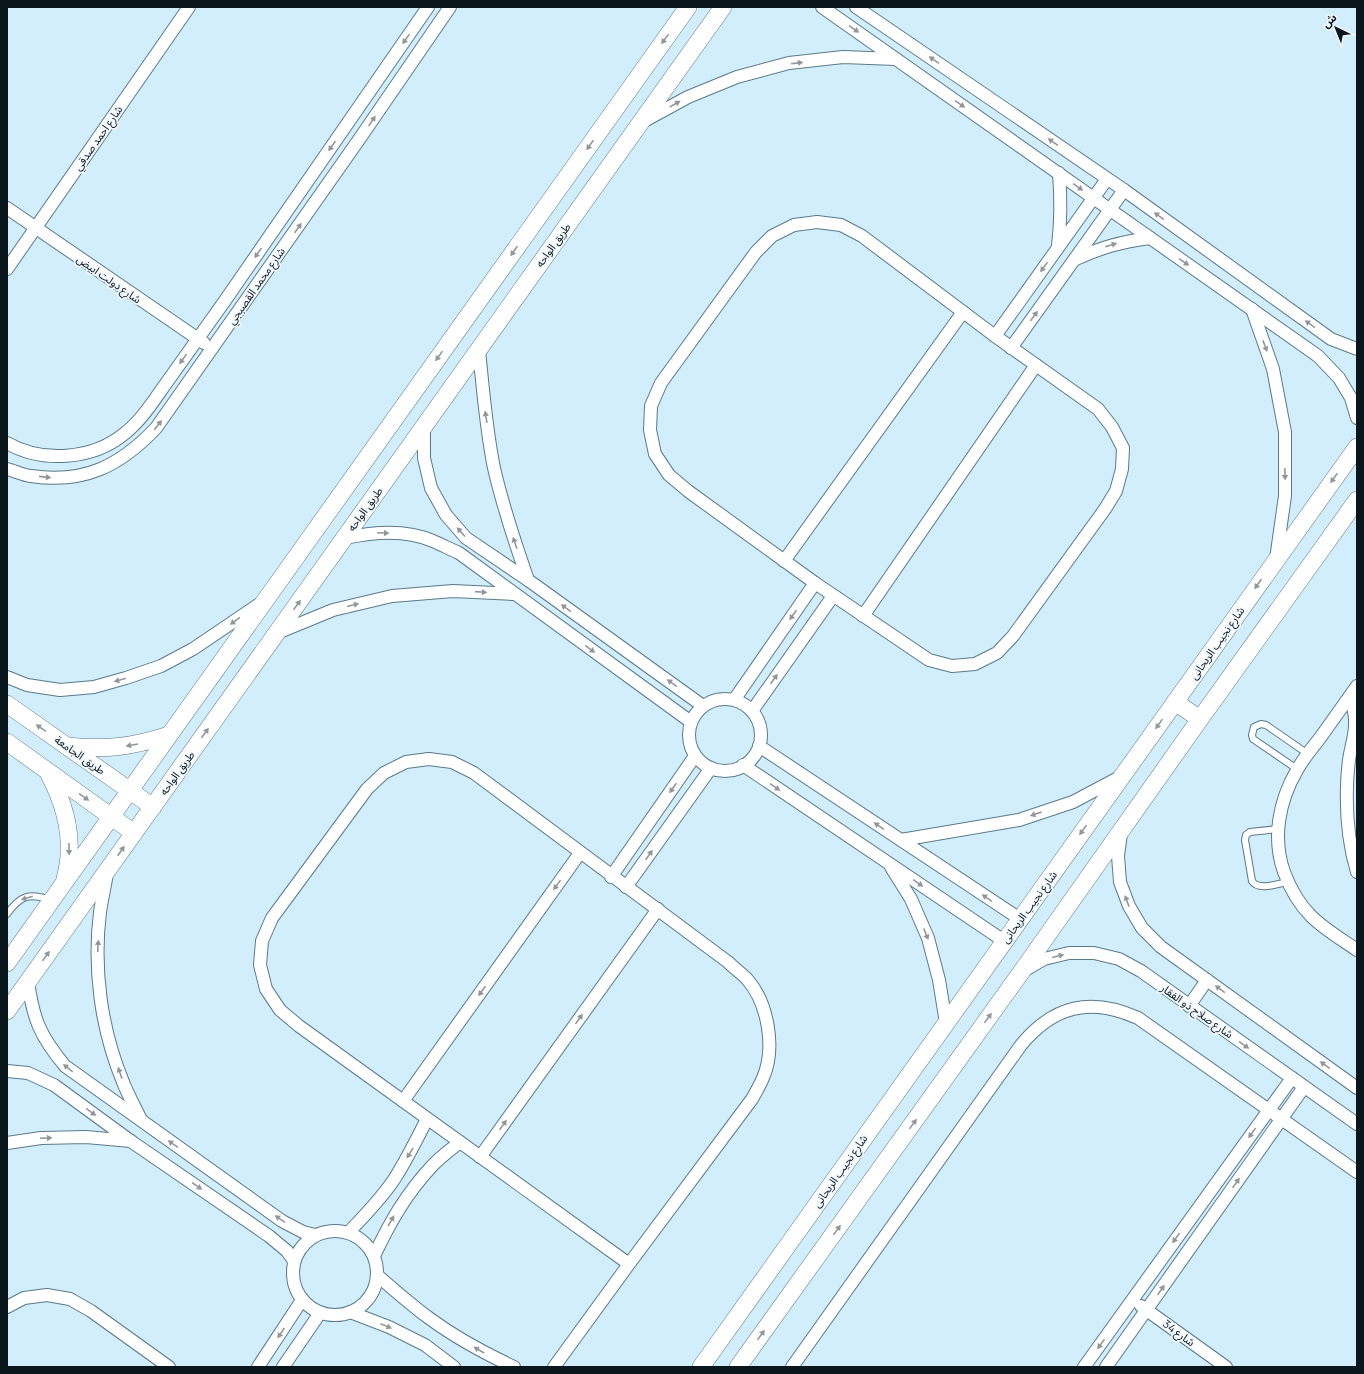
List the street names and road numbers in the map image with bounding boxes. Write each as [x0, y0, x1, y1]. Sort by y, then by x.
street label: شارع احمد صدقي [70, 102, 128, 175]
street label: طريق الواحه [532, 220, 574, 270]
street label: شارع محمد القصبجي [223, 244, 290, 329]
street label: شارع دولت ابيض [74, 251, 145, 307]
street label: طريق الواحه [344, 484, 386, 534]
street label: شارع نجيب الريحانى [1186, 603, 1248, 683]
street label: طريق الجامعة [52, 732, 109, 778]
street label: طريق الواحه [156, 748, 198, 798]
street label: شارع نجيب الريحانى [997, 867, 1061, 946]
street label: شارع صلاح ذو الفقار [1157, 979, 1237, 1042]
street label: شارع نجيب الريحانى [809, 1131, 871, 1211]
street label: شارع 34 [1160, 1316, 1199, 1350]

